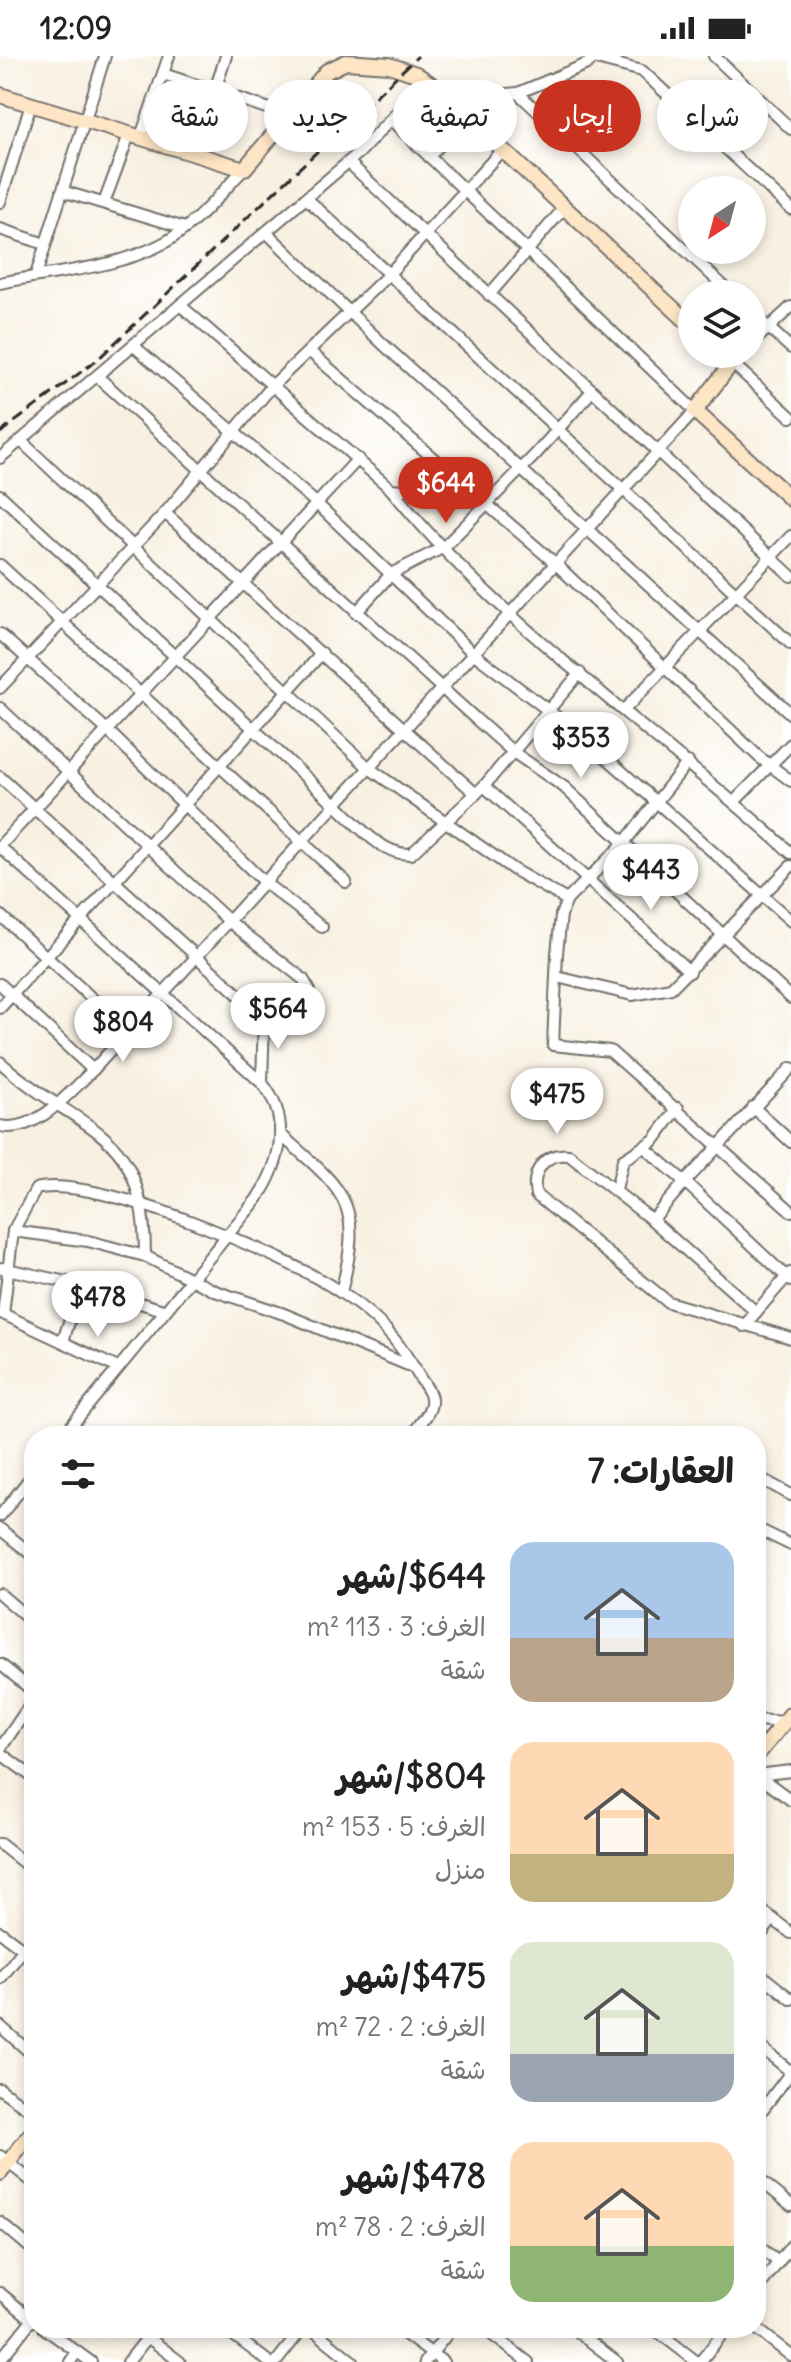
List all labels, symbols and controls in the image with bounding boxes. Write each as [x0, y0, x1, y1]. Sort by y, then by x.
text: 12:09 [40, 9, 112, 47]
chip: شقة [143, 80, 248, 152]
chip: جديد [264, 80, 377, 152]
chip: تصفية [393, 80, 517, 152]
chip: إيجار [533, 80, 641, 152]
chip: شراء [657, 80, 768, 152]
north arrow [678, 176, 766, 264]
map controls [678, 176, 766, 368]
button: layers [678, 280, 766, 368]
pin: $644 [399, 457, 493, 525]
text: $644 [416, 466, 476, 499]
pin: $353 [534, 712, 628, 780]
text: $353 [552, 721, 610, 754]
pin: $443 [604, 844, 698, 912]
text: $443 [621, 853, 681, 886]
pin: $564 [231, 983, 325, 1051]
text: $564 [248, 992, 308, 1025]
pin: $804 [76, 996, 170, 1064]
text: $804 [92, 1005, 154, 1038]
pin: $475 [510, 1068, 604, 1136]
text: $475 [529, 1077, 585, 1110]
pin: $478 [51, 1271, 145, 1339]
text: $478 [70, 1280, 126, 1313]
text: العقارات: 7 [588, 1449, 734, 1492]
icon: filters [56, 1452, 100, 1496]
text: $644/شهر [339, 1554, 486, 1597]
icon: home [574, 1574, 670, 1670]
text: الغرف: 3 · 113 m² [307, 1610, 486, 1643]
text: شقة [441, 1653, 486, 1686]
text: $804/شهر [337, 1754, 486, 1797]
icon: home [574, 1774, 670, 1870]
text: الغرف: 5 · 153 m² [302, 1810, 486, 1843]
text: منزل [435, 1853, 486, 1886]
text: $475/شهر [343, 1954, 486, 1997]
icon: home [574, 1974, 670, 2070]
text: الغرف: 2 · 72 m² [316, 2010, 486, 2043]
text: شقة [441, 2053, 486, 2086]
text: $478/شهر [343, 2154, 486, 2197]
icon: home [574, 2174, 670, 2270]
text: الغرف: 2 · 78 m² [315, 2210, 486, 2243]
text: شقة [441, 2253, 486, 2286]

